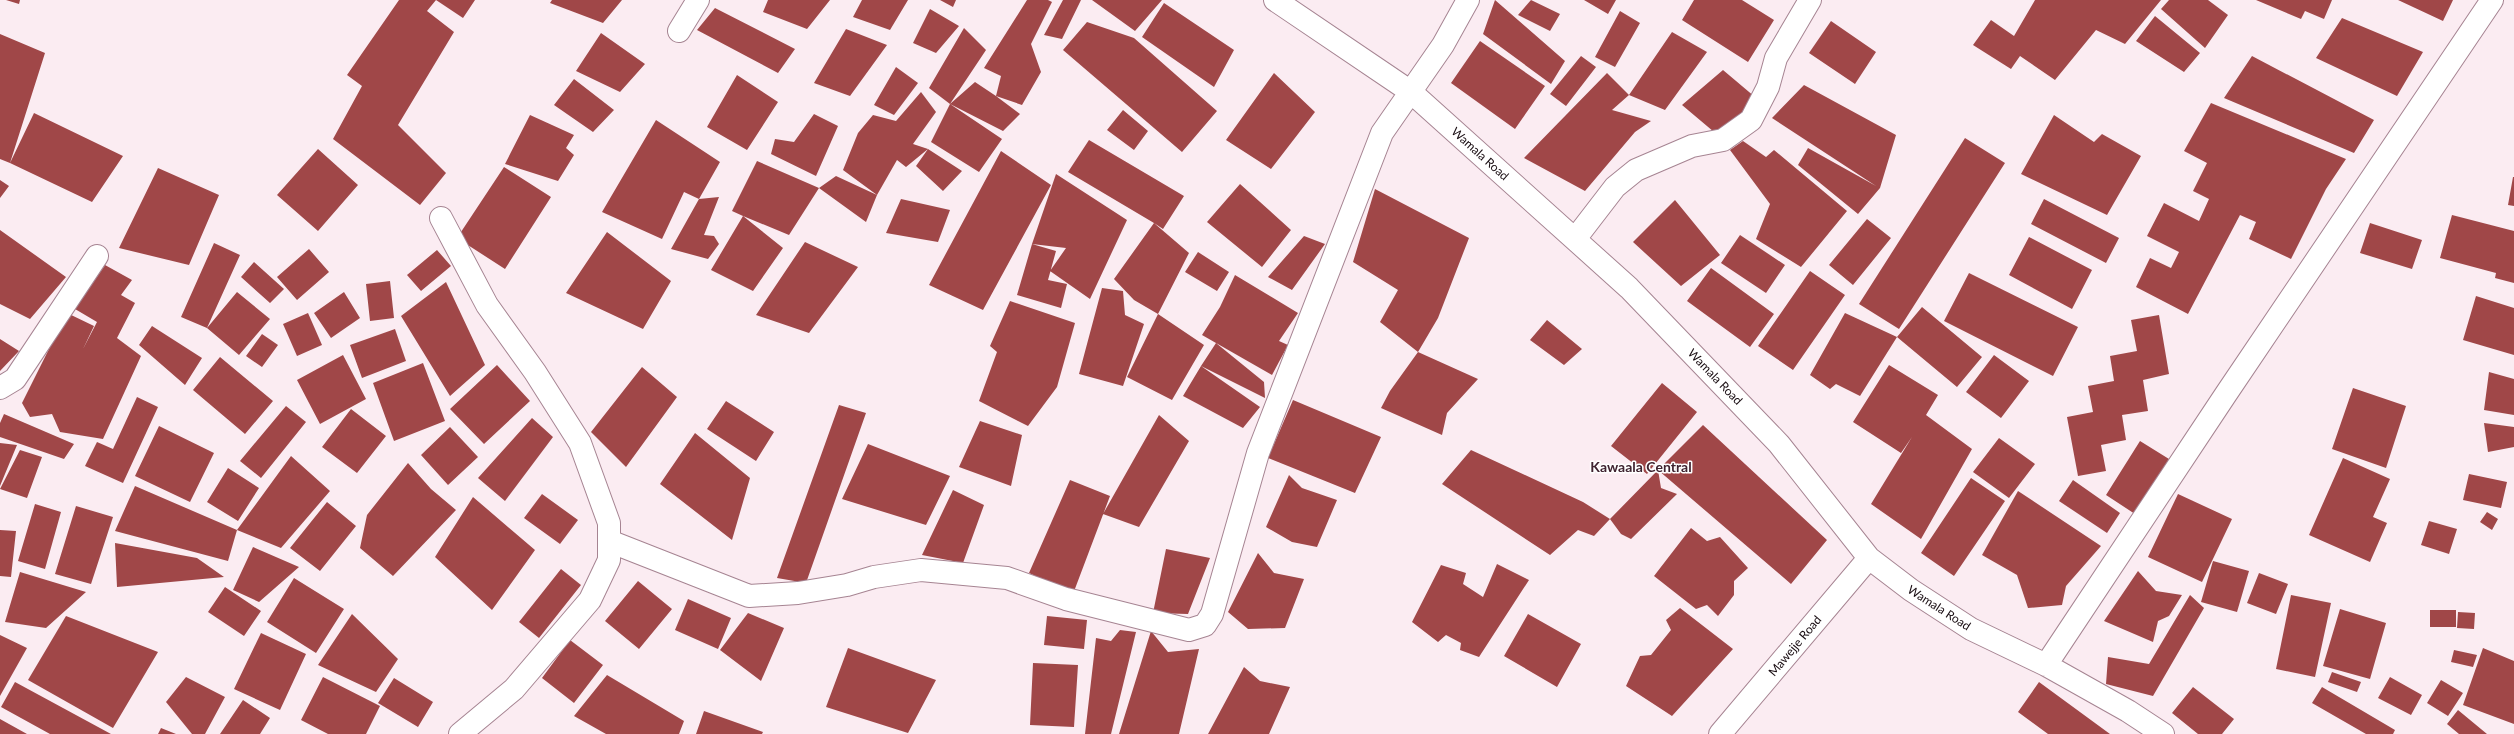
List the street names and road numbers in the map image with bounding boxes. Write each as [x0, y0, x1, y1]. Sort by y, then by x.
street label: Wamala Road [1449, 124, 1512, 183]
street label: Wamala Road [1685, 346, 1746, 408]
street label: Wamala Road [1905, 582, 1974, 633]
street label: Mawejje Road [1765, 612, 1824, 679]

